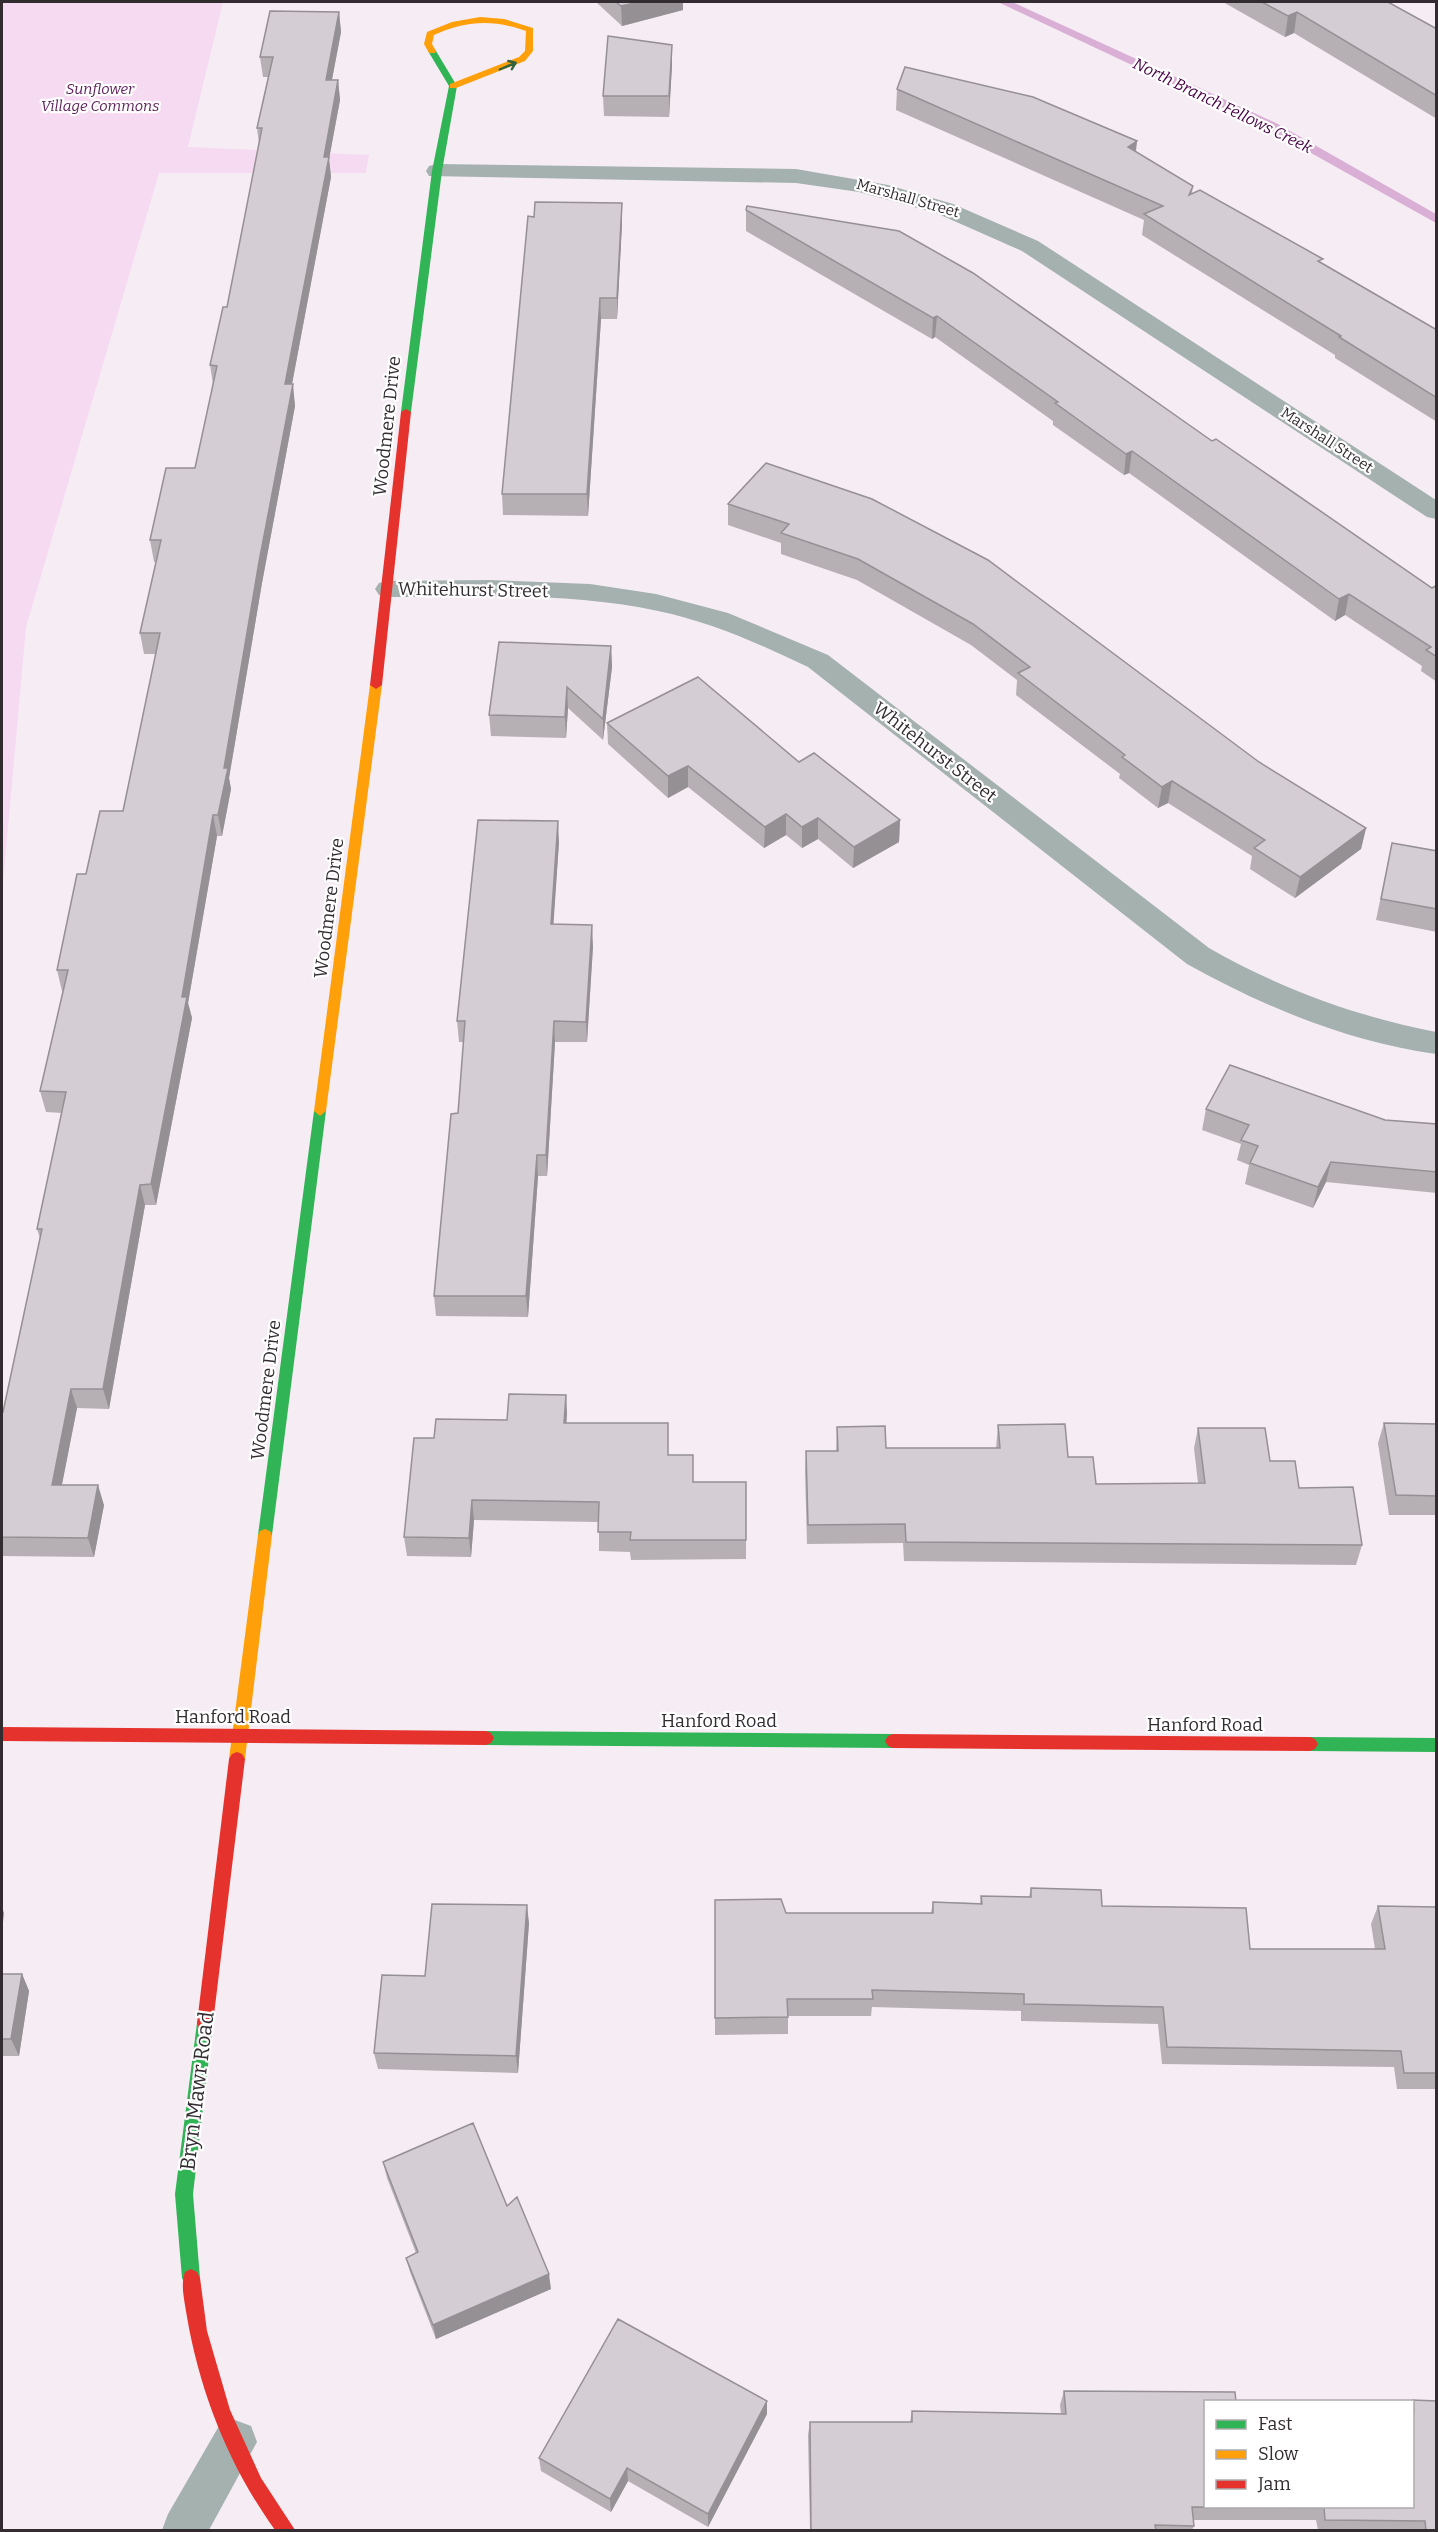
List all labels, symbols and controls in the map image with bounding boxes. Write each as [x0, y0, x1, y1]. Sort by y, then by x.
water label: North Branch Fellows Creek [1130, 54, 1316, 157]
one-way arrow [498, 59, 516, 71]
park label: Sunflower Village Commons [41, 80, 159, 115]
street label: Marshall Street [854, 175, 962, 221]
street label: Woodmere Drive [369, 355, 405, 497]
street label: Marshall Street [1277, 403, 1377, 477]
street label: Whitehurst Street [398, 578, 549, 602]
street label: Whitehurst Street [869, 697, 1001, 807]
street label: Woodmere Drive [309, 837, 349, 979]
street label: Woodmere Drive [246, 1319, 286, 1461]
street label: Hanford Road [175, 1706, 291, 1728]
street label: Hanford Road [661, 1710, 777, 1732]
street label: Hanford Road [1147, 1714, 1263, 1736]
street label: Bryn Mawr Road [174, 2010, 220, 2172]
legend [1204, 2400, 1414, 2508]
text: Fast [1258, 2413, 1293, 2435]
text: Slow [1258, 2443, 1299, 2465]
text: Jam [1257, 2473, 1291, 2495]

